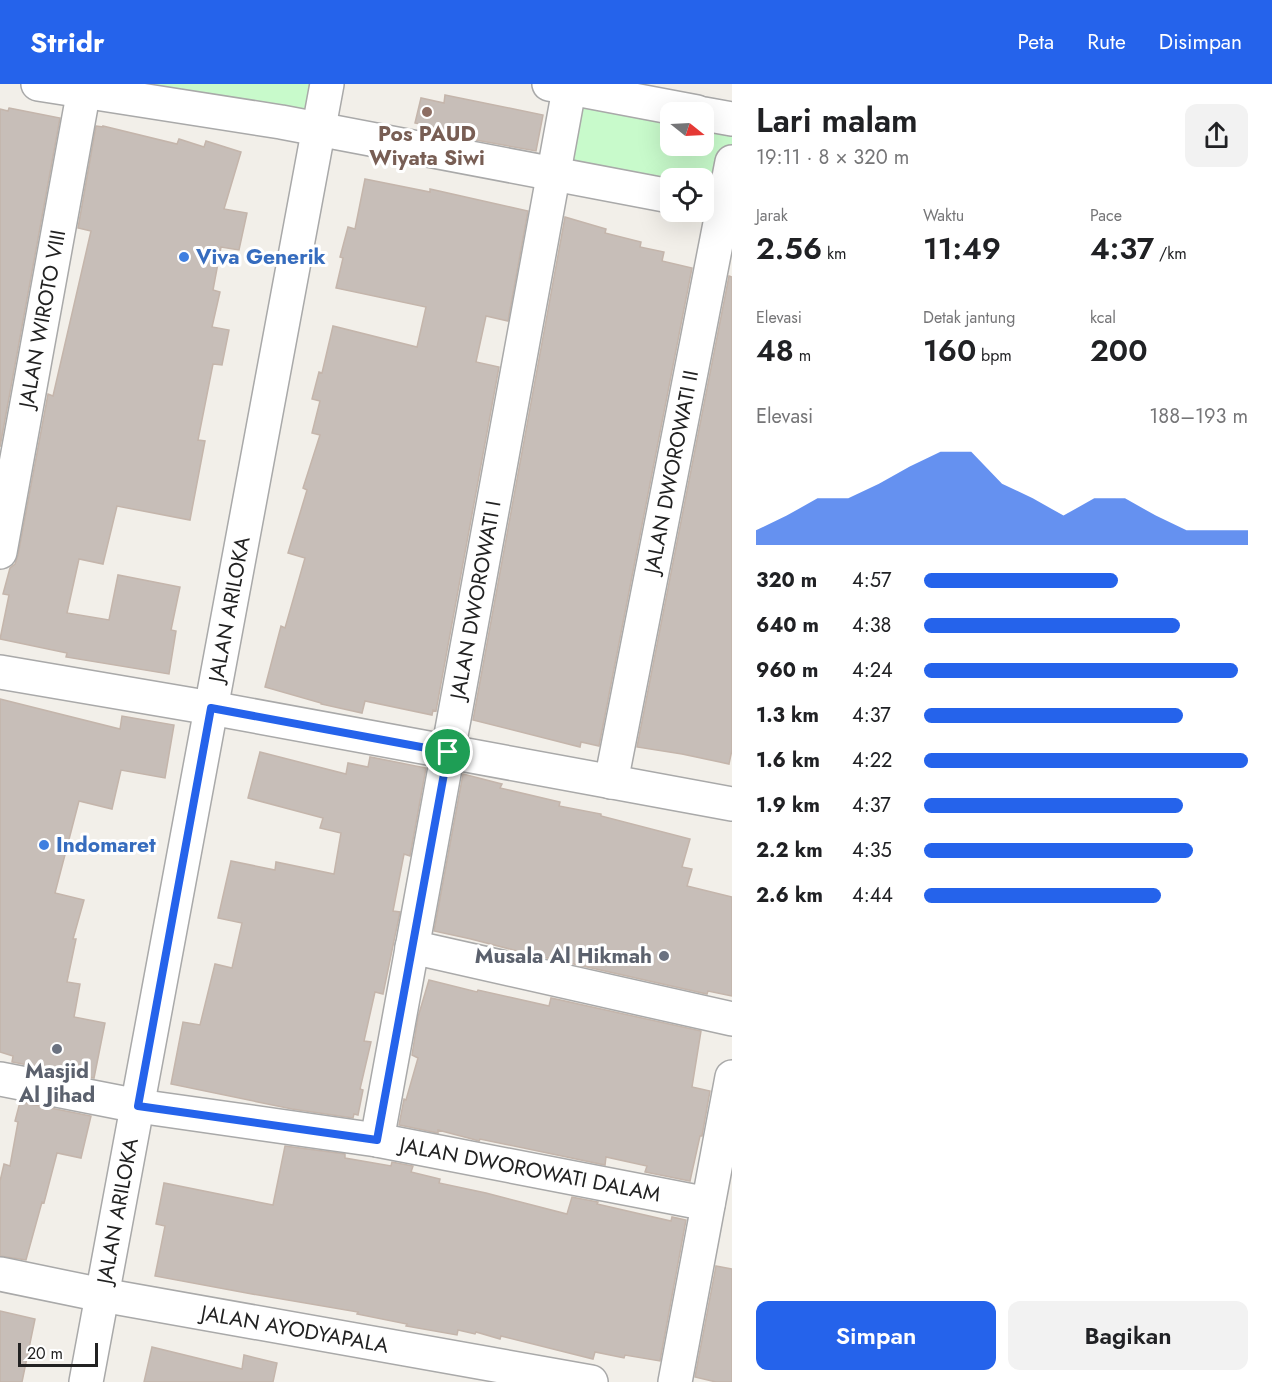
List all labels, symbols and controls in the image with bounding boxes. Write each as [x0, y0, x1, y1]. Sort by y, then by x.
text: Stridr [30, 22, 104, 63]
text: Peta [1017, 27, 1054, 57]
text: Rute [1087, 27, 1126, 57]
text: Disimpan [1159, 27, 1242, 57]
text: Lari malam [756, 97, 918, 144]
north arrow [660, 102, 714, 156]
map controls [660, 102, 714, 222]
button: share [1185, 104, 1248, 167]
marker: Pos PAUD Wiyata Siwi [420, 105, 434, 119]
place label: Pos PAUD Wiyata Siwi [369, 119, 485, 173]
text: 19:11 · 8 × 320 m [756, 143, 909, 172]
button: locate [660, 168, 714, 222]
text: Jarak [756, 204, 788, 227]
text: Waktu [923, 204, 964, 227]
text: Pace [1090, 204, 1122, 227]
text: 2.56 [756, 227, 822, 270]
text: 11:49 [923, 227, 1001, 270]
text: 4:37 [1090, 227, 1154, 270]
street label: JALAN WIROTO VIII [11, 228, 73, 413]
place label: Viva Generik [195, 242, 326, 272]
text: km [822, 242, 846, 265]
text: /km [1154, 242, 1187, 265]
marker: Viva Generik [177, 250, 191, 264]
text: Elevasi [756, 306, 802, 329]
text: Detak jantung [923, 306, 1015, 329]
text: kcal [1090, 306, 1116, 329]
text: 48 [756, 329, 794, 372]
text: 160 [923, 329, 976, 372]
text: 200 [1090, 329, 1147, 372]
text: m [794, 344, 811, 367]
text: bpm [976, 344, 1012, 367]
street label: JALAN DWOROWATI II [636, 368, 706, 579]
text: Elevasi [756, 402, 813, 431]
text: 188–193 m [1149, 402, 1248, 431]
street label: JALAN DWOROWATI I [442, 498, 509, 705]
street label: JALAN ARILOKA [201, 534, 258, 687]
text: 320 m [756, 566, 817, 595]
text: 4:57 [852, 566, 891, 595]
text: 640 m [756, 611, 819, 640]
text: 4:38 [852, 611, 892, 640]
text: 960 m [756, 656, 818, 685]
text: 4:24 [852, 656, 893, 685]
text: 1.3 km [756, 701, 819, 730]
text: 4:37 [852, 701, 891, 730]
pin [422, 726, 473, 777]
icon: arrive [431, 735, 464, 768]
text: 1.6 km [756, 746, 820, 775]
text: 4:22 [852, 746, 892, 775]
text: 1.9 km [756, 791, 820, 820]
text: 4:37 [852, 791, 891, 820]
place label: Indomaret [56, 830, 156, 860]
text: 2.2 km [756, 836, 823, 865]
text: 4:35 [852, 836, 892, 865]
marker: Indomaret [37, 838, 51, 852]
text: 2.6 km [756, 881, 823, 910]
text: 4:44 [852, 881, 893, 910]
place label: Musala Al Hikmah [475, 941, 652, 971]
marker: Musala Al Hikmah [657, 949, 671, 963]
marker: Masjid Al Jihad [50, 1042, 64, 1056]
place label: Masjid Al Jihad [18, 1056, 95, 1110]
street label: JALAN DWOROWATI DALAM [394, 1129, 663, 1209]
street label: JALAN ARILOKA [89, 1136, 146, 1289]
street label: JALAN AYODYAPALA [196, 1297, 391, 1361]
button: Simpan [756, 1301, 996, 1370]
button: Bagikan [1008, 1301, 1248, 1370]
scale bar [18, 1340, 98, 1368]
text: 20 m [27, 1342, 63, 1365]

